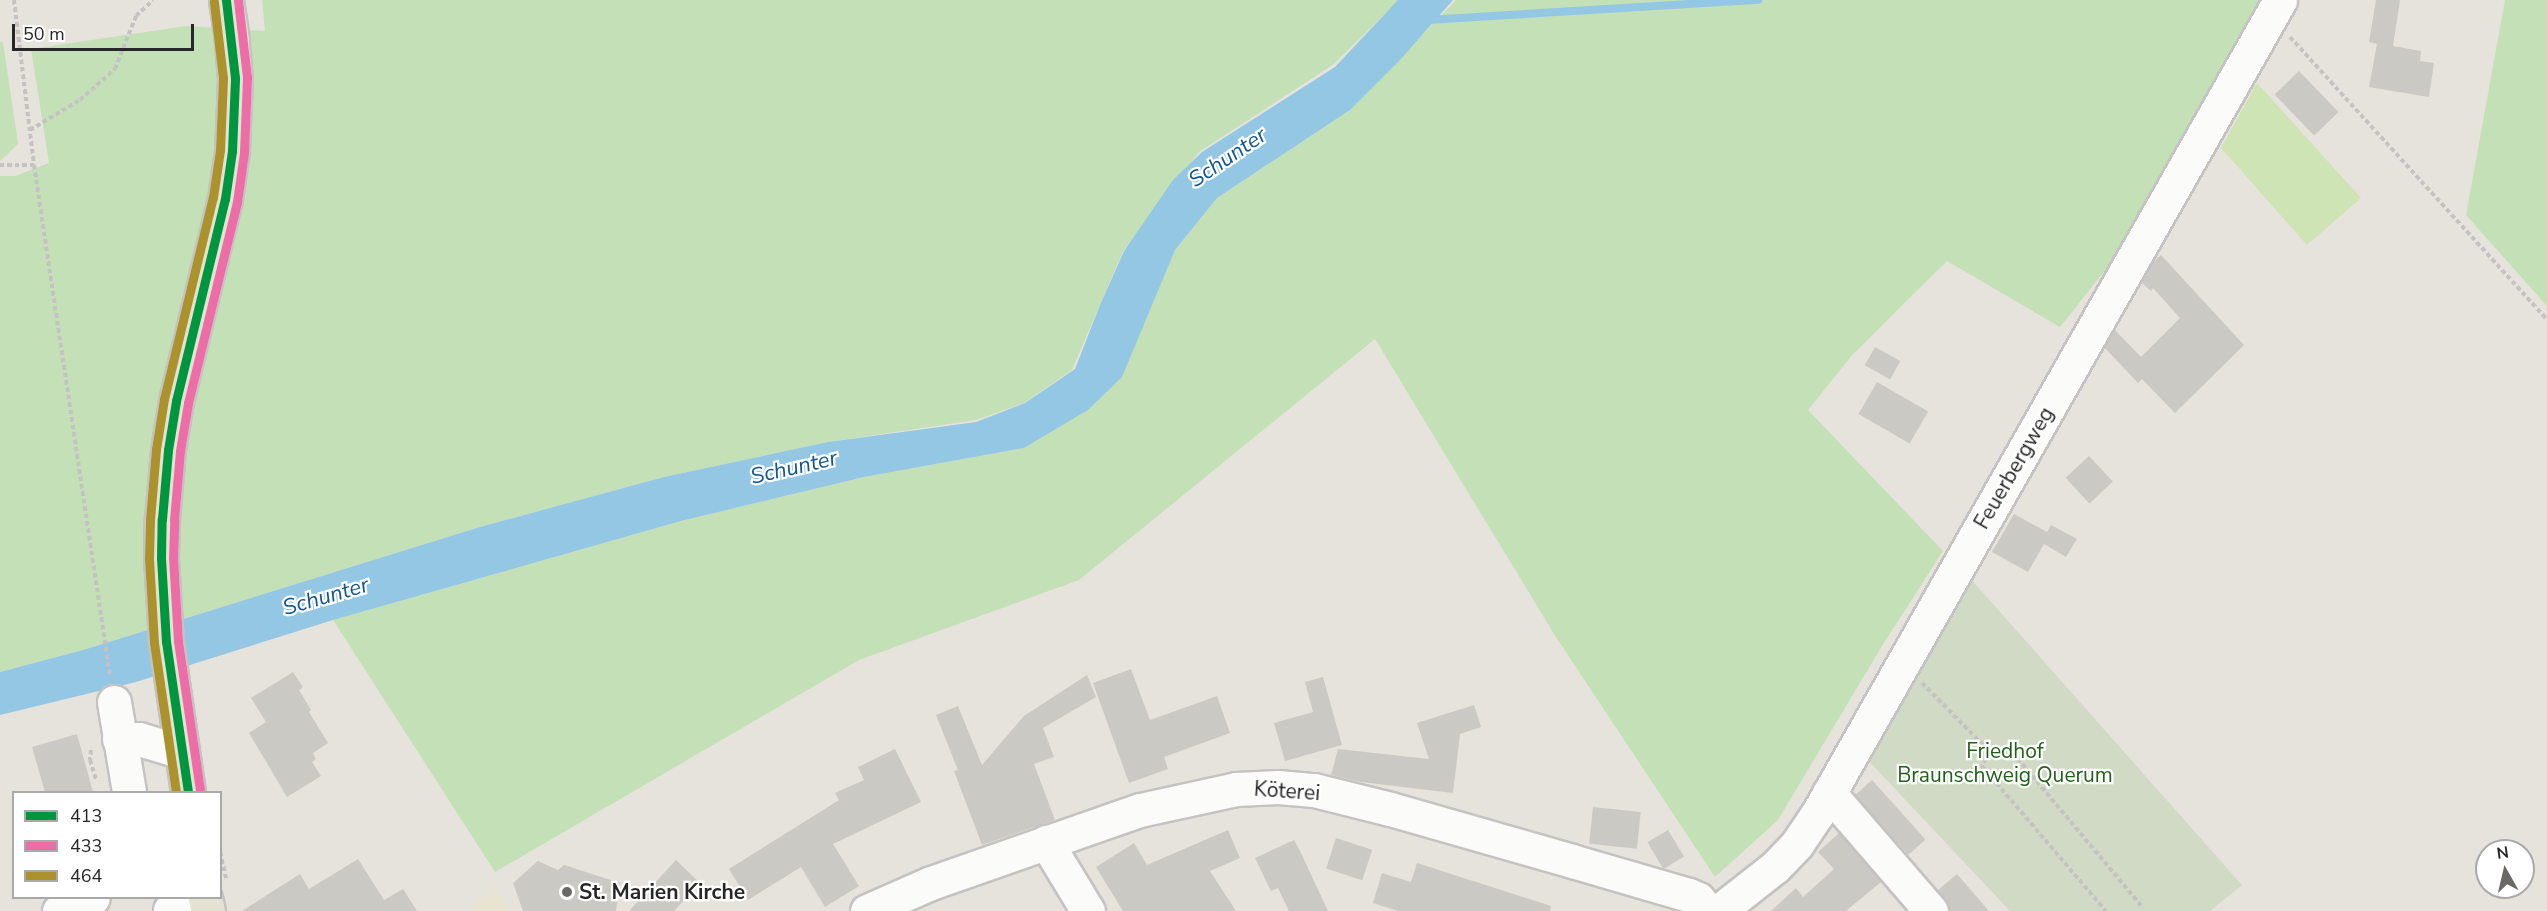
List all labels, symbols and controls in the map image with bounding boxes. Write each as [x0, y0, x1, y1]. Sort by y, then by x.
scale bar [15, 12, 196, 50]
text: 50 m [23, 22, 65, 46]
water label: Schunter [1184, 122, 1272, 194]
street label: Feuerbergweg [1969, 402, 2059, 534]
water label: Schunter [748, 445, 840, 491]
water label: Schunter [280, 572, 372, 622]
park label: Friedhof Braunschweig Querum [1897, 738, 2113, 788]
street label: Köterei [1253, 776, 1321, 806]
legend [12, 791, 222, 899]
text: 413 [70, 804, 102, 828]
text: 433 [70, 834, 102, 858]
north arrow [2475, 839, 2535, 899]
text: N [2495, 841, 2510, 865]
text: 464 [70, 864, 102, 888]
place label: St. Marien Kirche [579, 879, 745, 905]
marker: St. Marien Kirche [560, 885, 574, 899]

